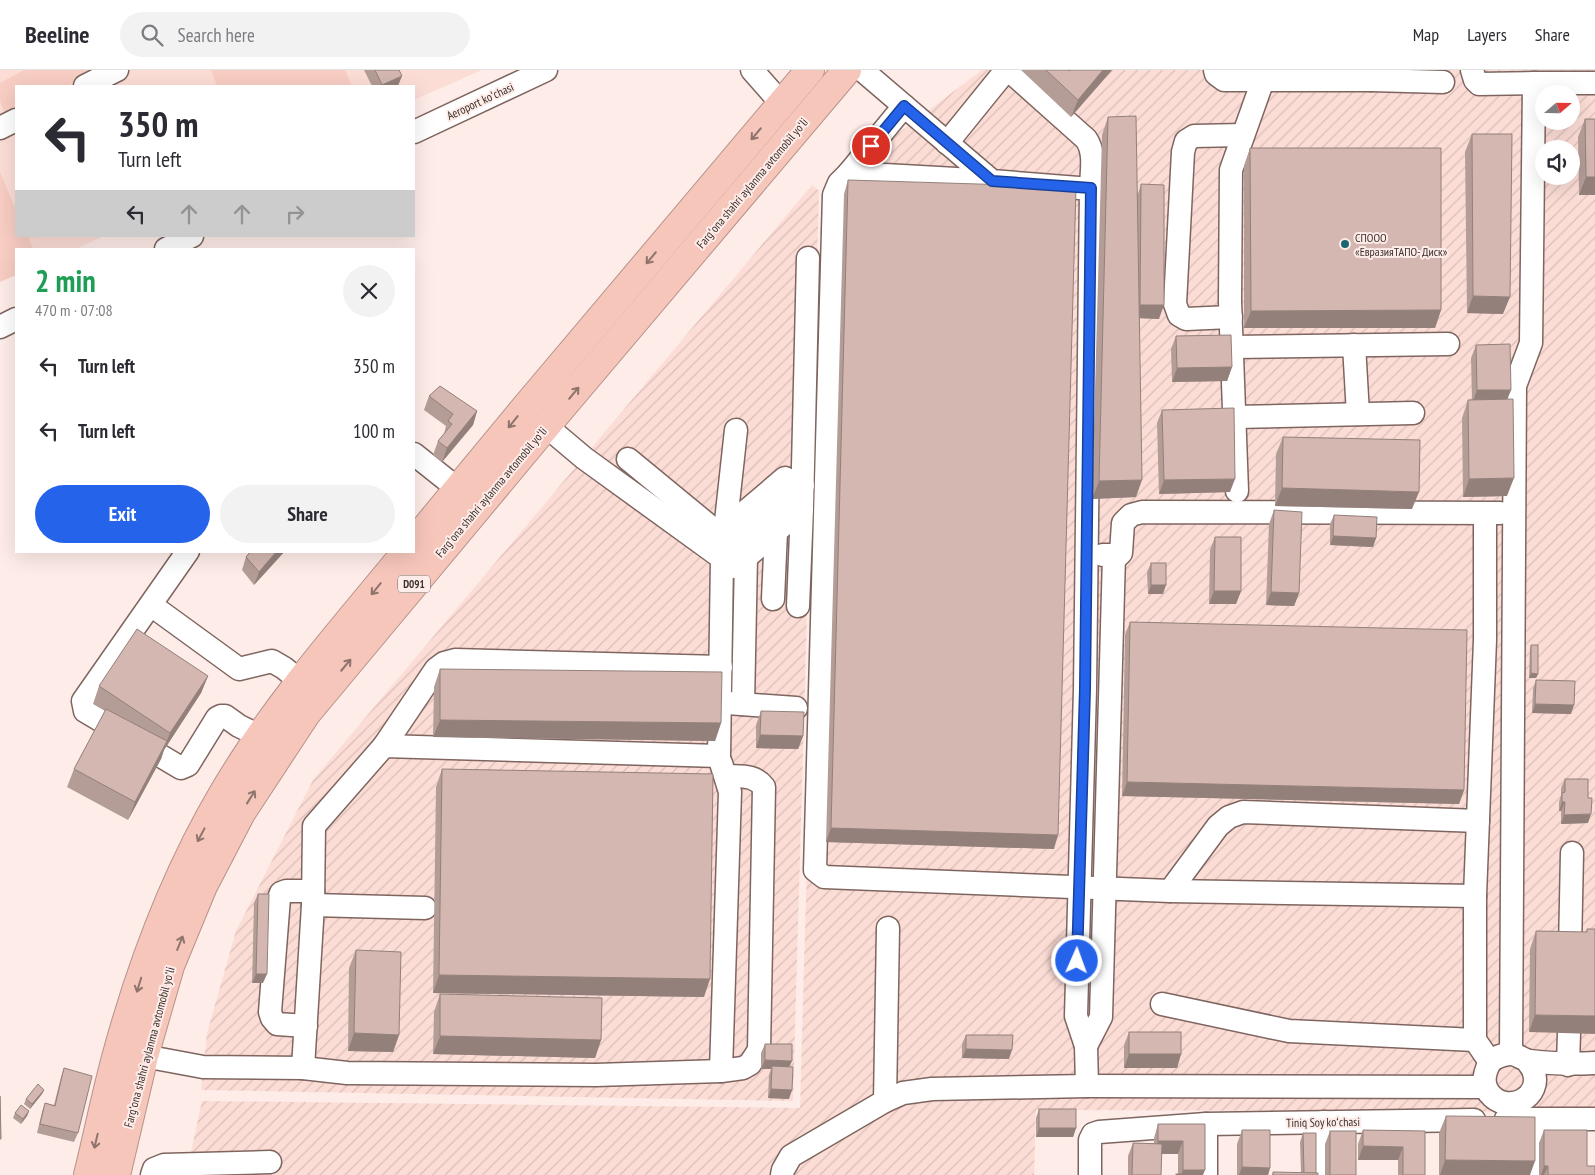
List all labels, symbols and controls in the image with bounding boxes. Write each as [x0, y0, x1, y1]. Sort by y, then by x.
search box [120, 12, 470, 57]
text: Beeline [25, 19, 90, 50]
icon: search [138, 21, 166, 49]
text: Search here [178, 23, 255, 47]
text: Map [1413, 23, 1439, 46]
text: Layers [1467, 23, 1507, 46]
text: Share [1535, 23, 1570, 46]
street label: Aeroport koʻchasi [444, 79, 516, 123]
north arrow [1535, 85, 1580, 130]
map controls [1535, 85, 1580, 185]
text: 350 m [118, 101, 199, 147]
icon: left [35, 105, 100, 170]
street label: Fargʻona shahri aylanma avtomobil yoʻli [693, 115, 811, 251]
pin [850, 125, 892, 167]
one-way arrow [751, 128, 762, 141]
icon: arrive [857, 132, 885, 160]
button: sound [1535, 140, 1580, 185]
text: Turn left [118, 145, 182, 173]
icon: left [122, 200, 150, 228]
icon: ahead [175, 200, 203, 228]
icon: ahead [228, 200, 256, 228]
icon: right [281, 200, 309, 228]
place label: СПООО «ЕвразияТАПО- Диск» [1355, 230, 1448, 259]
marker: СПООО «ЕвразияТАПО- Диск» [1339, 238, 1351, 250]
one-way arrow [646, 252, 657, 265]
text: 2 min [35, 261, 96, 300]
button: close [343, 265, 395, 317]
text: 470 m · 07:08 [35, 300, 113, 320]
icon: left [35, 352, 63, 380]
text: Turn left [78, 354, 135, 378]
text: 350 m [353, 354, 395, 378]
one-way arrow [568, 387, 579, 400]
one-way arrow [507, 416, 518, 429]
icon: left [35, 417, 63, 445]
text: Turn left [78, 419, 135, 443]
text: 100 m [353, 419, 395, 443]
street label: Fargʻona shahri aylanma avtomobil yoʻli [432, 424, 550, 560]
button: Exit [35, 485, 210, 543]
button: Share [220, 485, 395, 543]
road number: D091 [398, 576, 430, 592]
one-way arrow [370, 582, 381, 595]
one-way arrow [340, 659, 352, 672]
one-way arrow [246, 790, 256, 804]
one-way arrow [196, 827, 205, 842]
position arrow [1050, 934, 1102, 986]
one-way arrow [176, 936, 185, 951]
street label: Fargʻona shahri aylanma avtomobil yoʻli [120, 965, 178, 1129]
one-way arrow [133, 976, 143, 992]
street label: Tiniq Soy koʻchasi [1286, 1114, 1360, 1130]
one-way arrow [91, 1133, 100, 1149]

